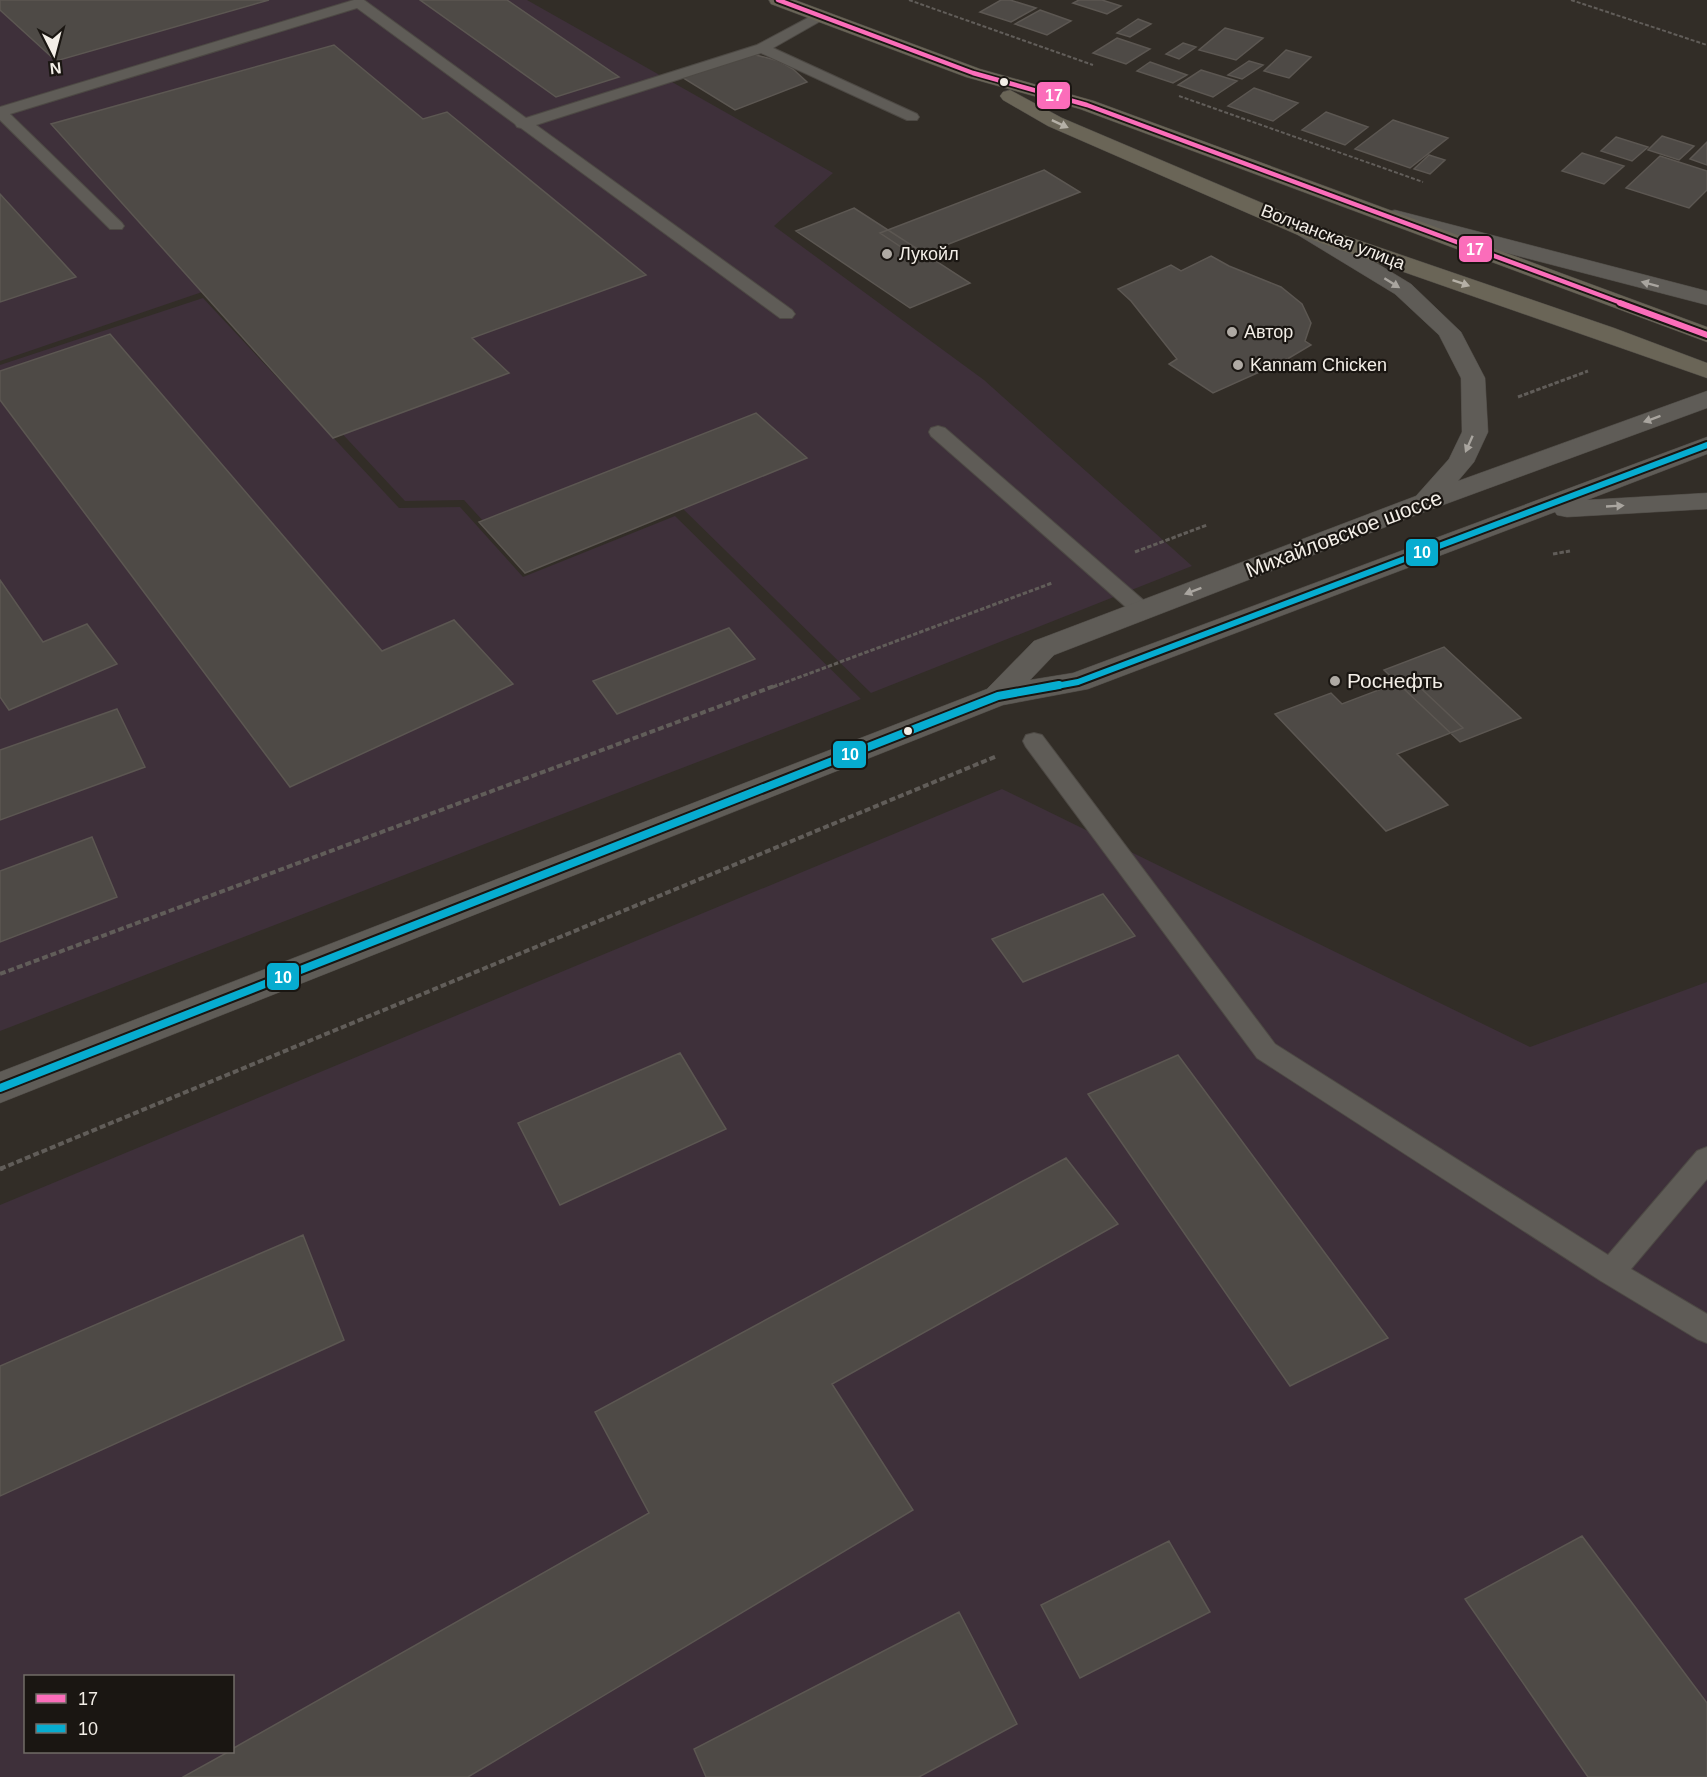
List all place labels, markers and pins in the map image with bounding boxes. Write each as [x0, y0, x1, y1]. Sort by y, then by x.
unlabelled marker [998, 76, 1010, 88]
place label: Лукойл [899, 244, 959, 264]
marker: Лукойл [880, 247, 894, 261]
place label: Автор [1244, 322, 1293, 342]
marker: Автор [1225, 325, 1239, 339]
place label: Kannam Chicken [1250, 355, 1387, 375]
marker: Kannam Chicken [1231, 358, 1245, 372]
place label: Роснефть [1347, 669, 1443, 692]
marker: Роснефть [1328, 674, 1342, 688]
unlabelled marker [902, 725, 914, 737]

